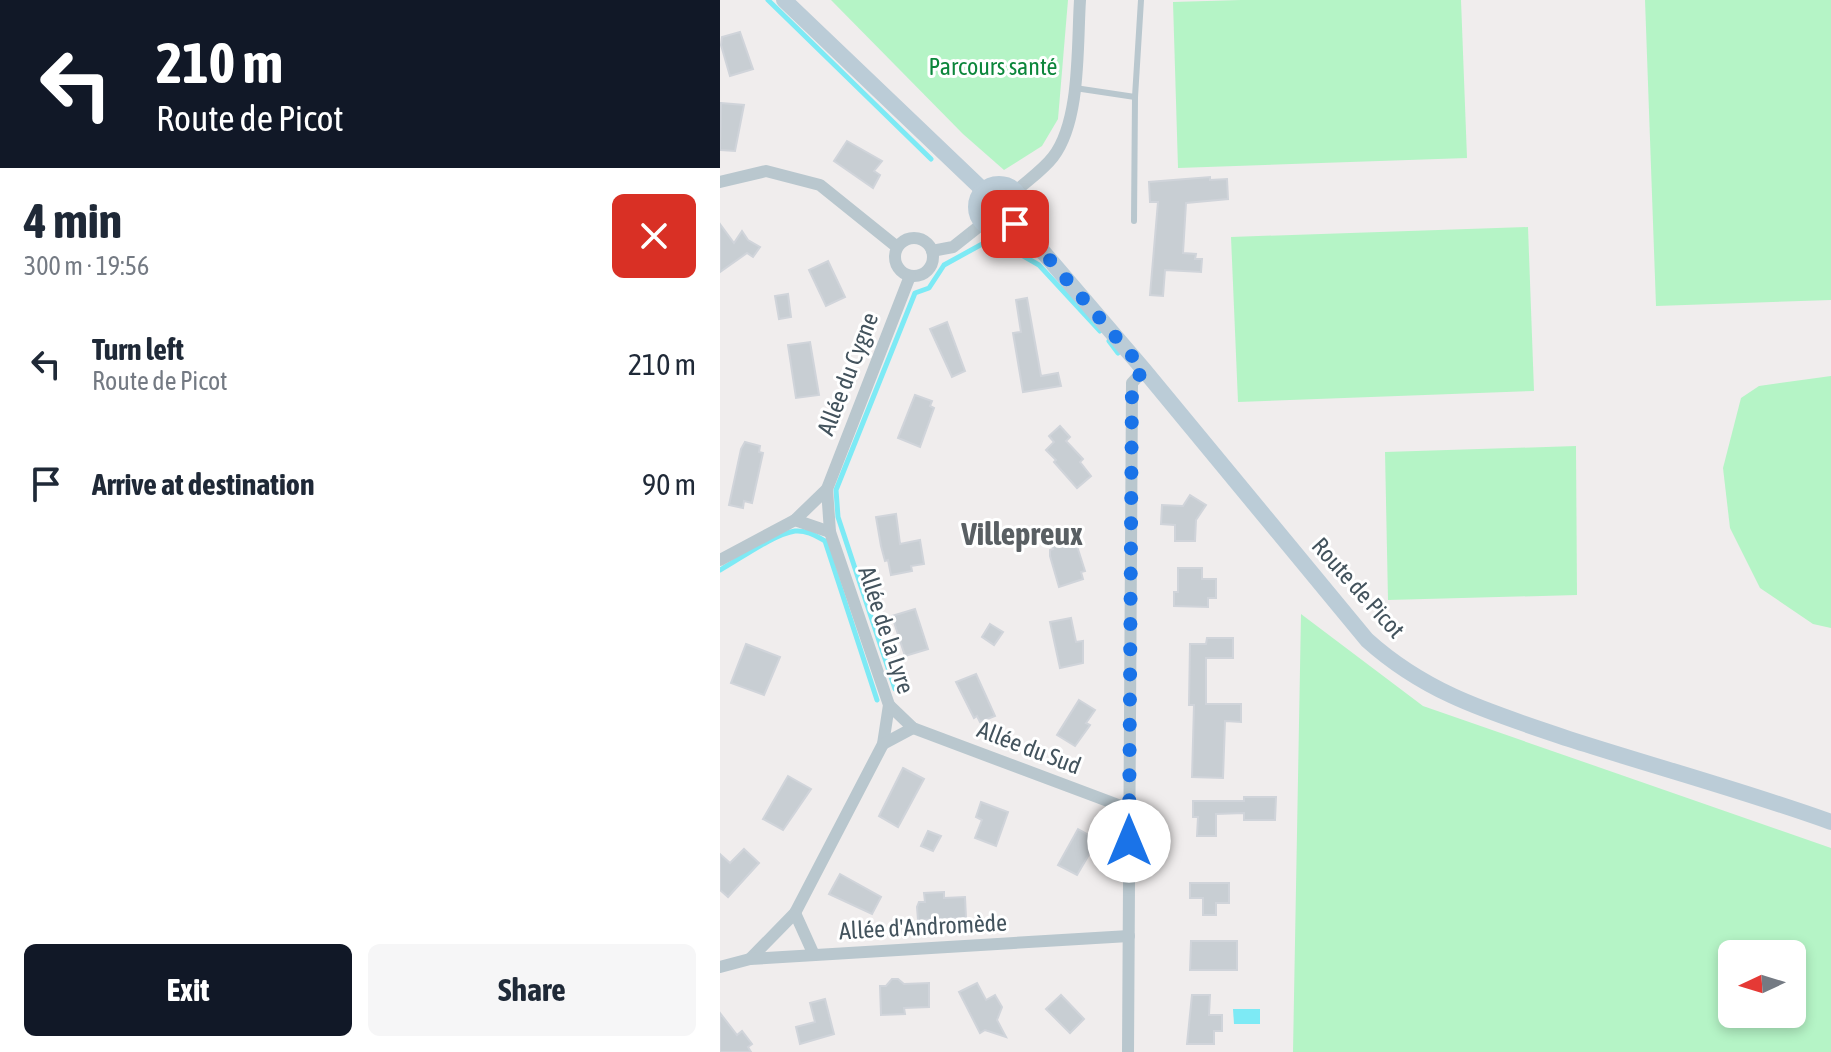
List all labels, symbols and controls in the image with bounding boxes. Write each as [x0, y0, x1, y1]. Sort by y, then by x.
text: 210 m [156, 31, 283, 95]
icon: left [24, 32, 128, 136]
park label: Parcours santé [929, 53, 1057, 80]
text: Route de Picot [156, 97, 344, 139]
pin [981, 190, 1049, 258]
text: 4 min [24, 193, 122, 248]
button: close [612, 194, 696, 278]
icon: arrive [993, 202, 1037, 246]
text: 300 m · 19:56 [24, 251, 149, 281]
street label: Allée du Cygne [812, 309, 883, 439]
text: Turn left [92, 332, 184, 366]
icon: left [24, 342, 68, 386]
text: 210 m [628, 347, 696, 381]
text: Route de Picot [92, 366, 228, 396]
icon: arrive [24, 462, 68, 506]
text: Arrive at destination [92, 467, 314, 501]
text: 90 m [642, 467, 696, 501]
district label: Villepreux [960, 515, 1083, 552]
street label: Route de Picot [1306, 532, 1410, 643]
street label: Allée de la Lyre [853, 563, 920, 697]
street label: Allée du Sud [974, 715, 1085, 780]
position arrow [1087, 799, 1171, 883]
street label: Allée d'Andromède [838, 909, 1008, 944]
north arrow [1718, 940, 1806, 1028]
map controls [1718, 940, 1806, 1028]
button: Exit [24, 944, 352, 1036]
button: Share [368, 944, 696, 1036]

